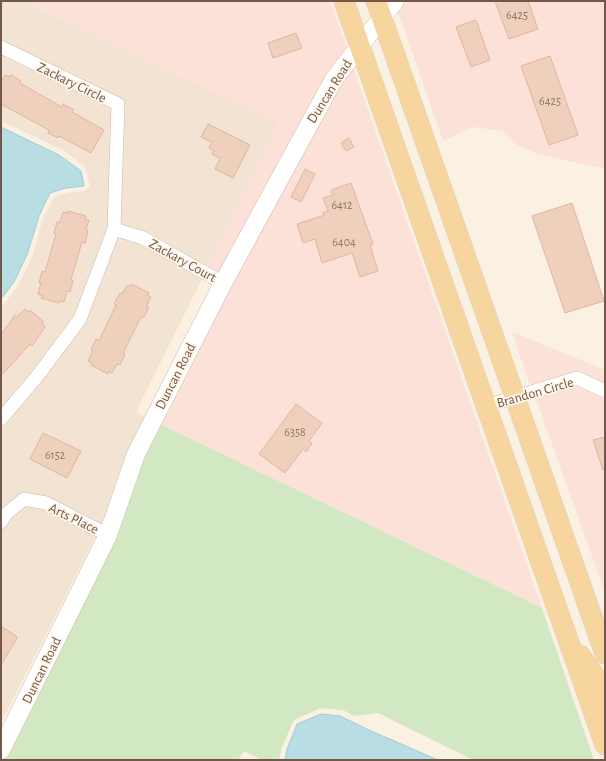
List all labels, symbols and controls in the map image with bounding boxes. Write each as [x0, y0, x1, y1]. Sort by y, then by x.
house number: 6425 [506, 9, 528, 21]
street label: Duncan Road [305, 57, 355, 126]
street label: Zackary Circle [35, 60, 108, 106]
house number: 6425 [539, 95, 561, 107]
house number: 6412 [331, 199, 353, 211]
house number: 6404 [332, 236, 356, 248]
street label: Zackary Court [147, 237, 219, 285]
street label: Duncan Road [153, 341, 199, 412]
street label: Brandon Circle [495, 375, 575, 411]
house number: 6358 [284, 426, 306, 438]
house number: 6152 [45, 449, 66, 461]
street label: Arts Place [46, 501, 101, 537]
street label: Duncan Road [20, 635, 64, 706]

